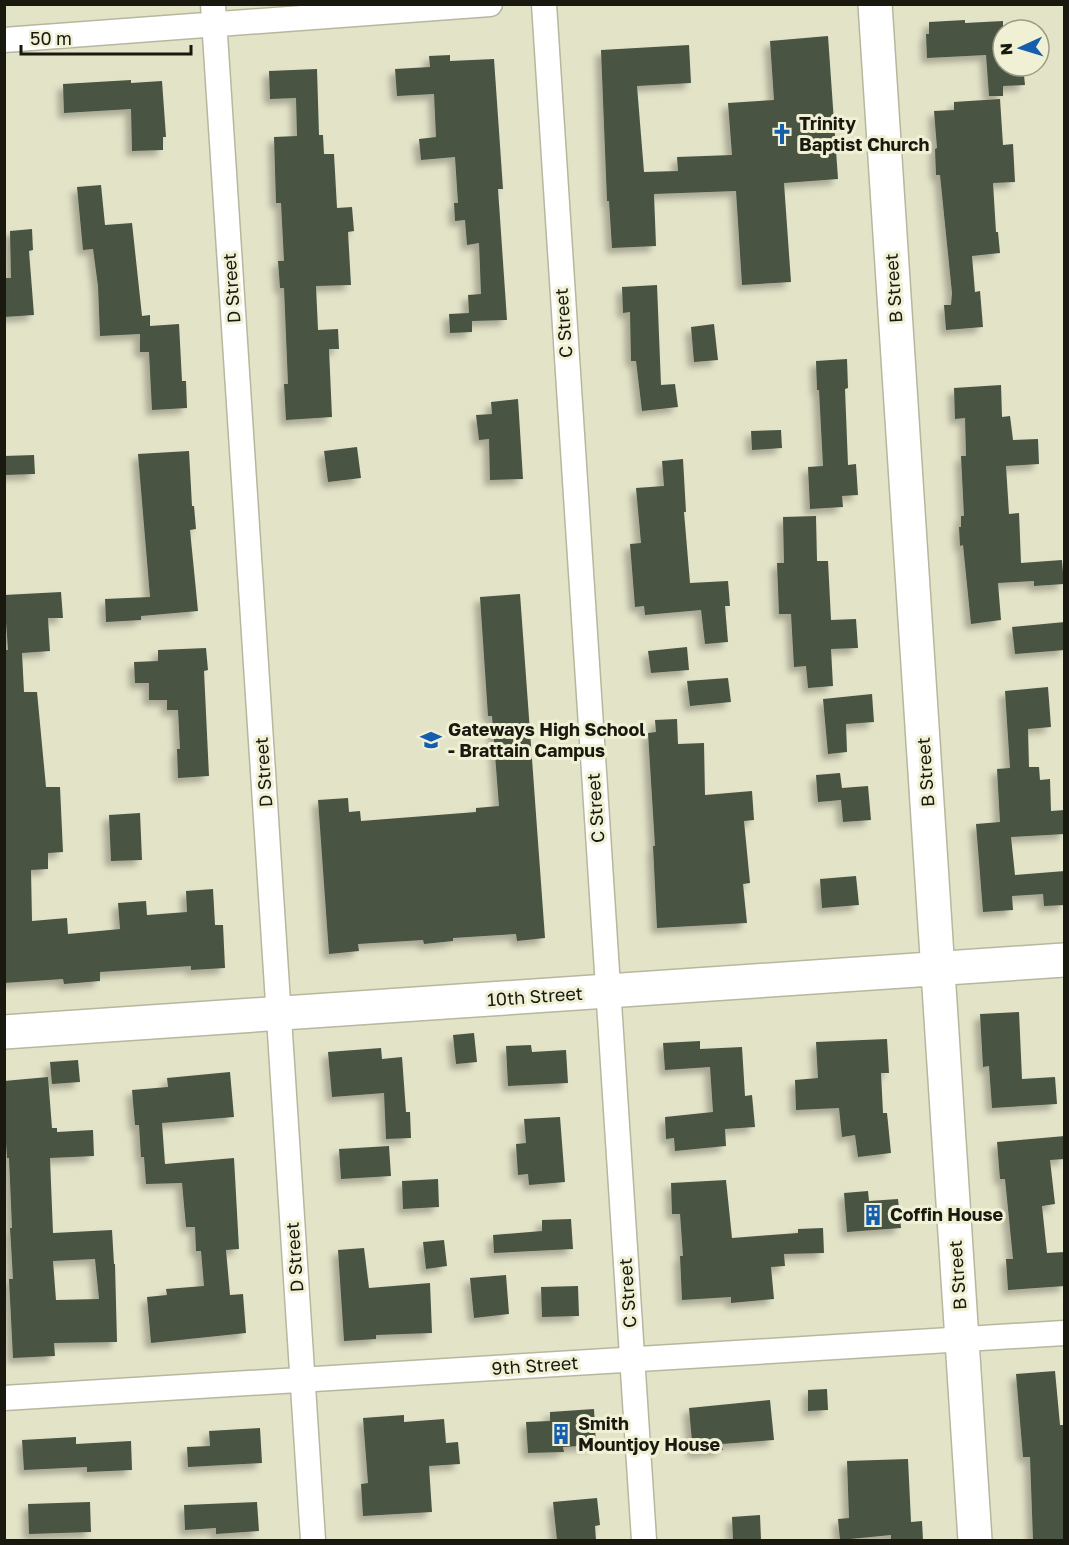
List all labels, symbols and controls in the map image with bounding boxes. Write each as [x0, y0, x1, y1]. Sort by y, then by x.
scale bar [21, 18, 190, 56]
north arrow [991, 18, 1051, 78]
text: 50 m [30, 27, 72, 49]
text: N [996, 42, 1016, 56]
place label: Trinity Baptist Church [799, 112, 929, 155]
church icon: Trinity Baptist Church [770, 122, 794, 146]
street label: D Street [218, 252, 244, 324]
street label: B Street [880, 252, 906, 324]
street label: C Street [550, 287, 576, 359]
place label: Gateways High School - Brattain Campus [448, 718, 645, 761]
school or university icon: Gateways High School - Brattain Campus [419, 728, 443, 752]
street label: D Street [250, 736, 276, 808]
street label: B Street [912, 736, 938, 808]
street label: C Street [582, 772, 608, 844]
street label: 10th Street [486, 982, 584, 1010]
building icon: Coffin House [861, 1203, 885, 1227]
place label: Coffin House [890, 1203, 1004, 1225]
street label: D Street [281, 1221, 307, 1293]
street label: B Street [944, 1239, 970, 1311]
street label: C Street [614, 1257, 640, 1329]
street label: 9th Street [491, 1351, 579, 1379]
place label: Smith Mountjoy House [578, 1412, 721, 1455]
building icon: Smith Mountjoy House [549, 1422, 573, 1446]

